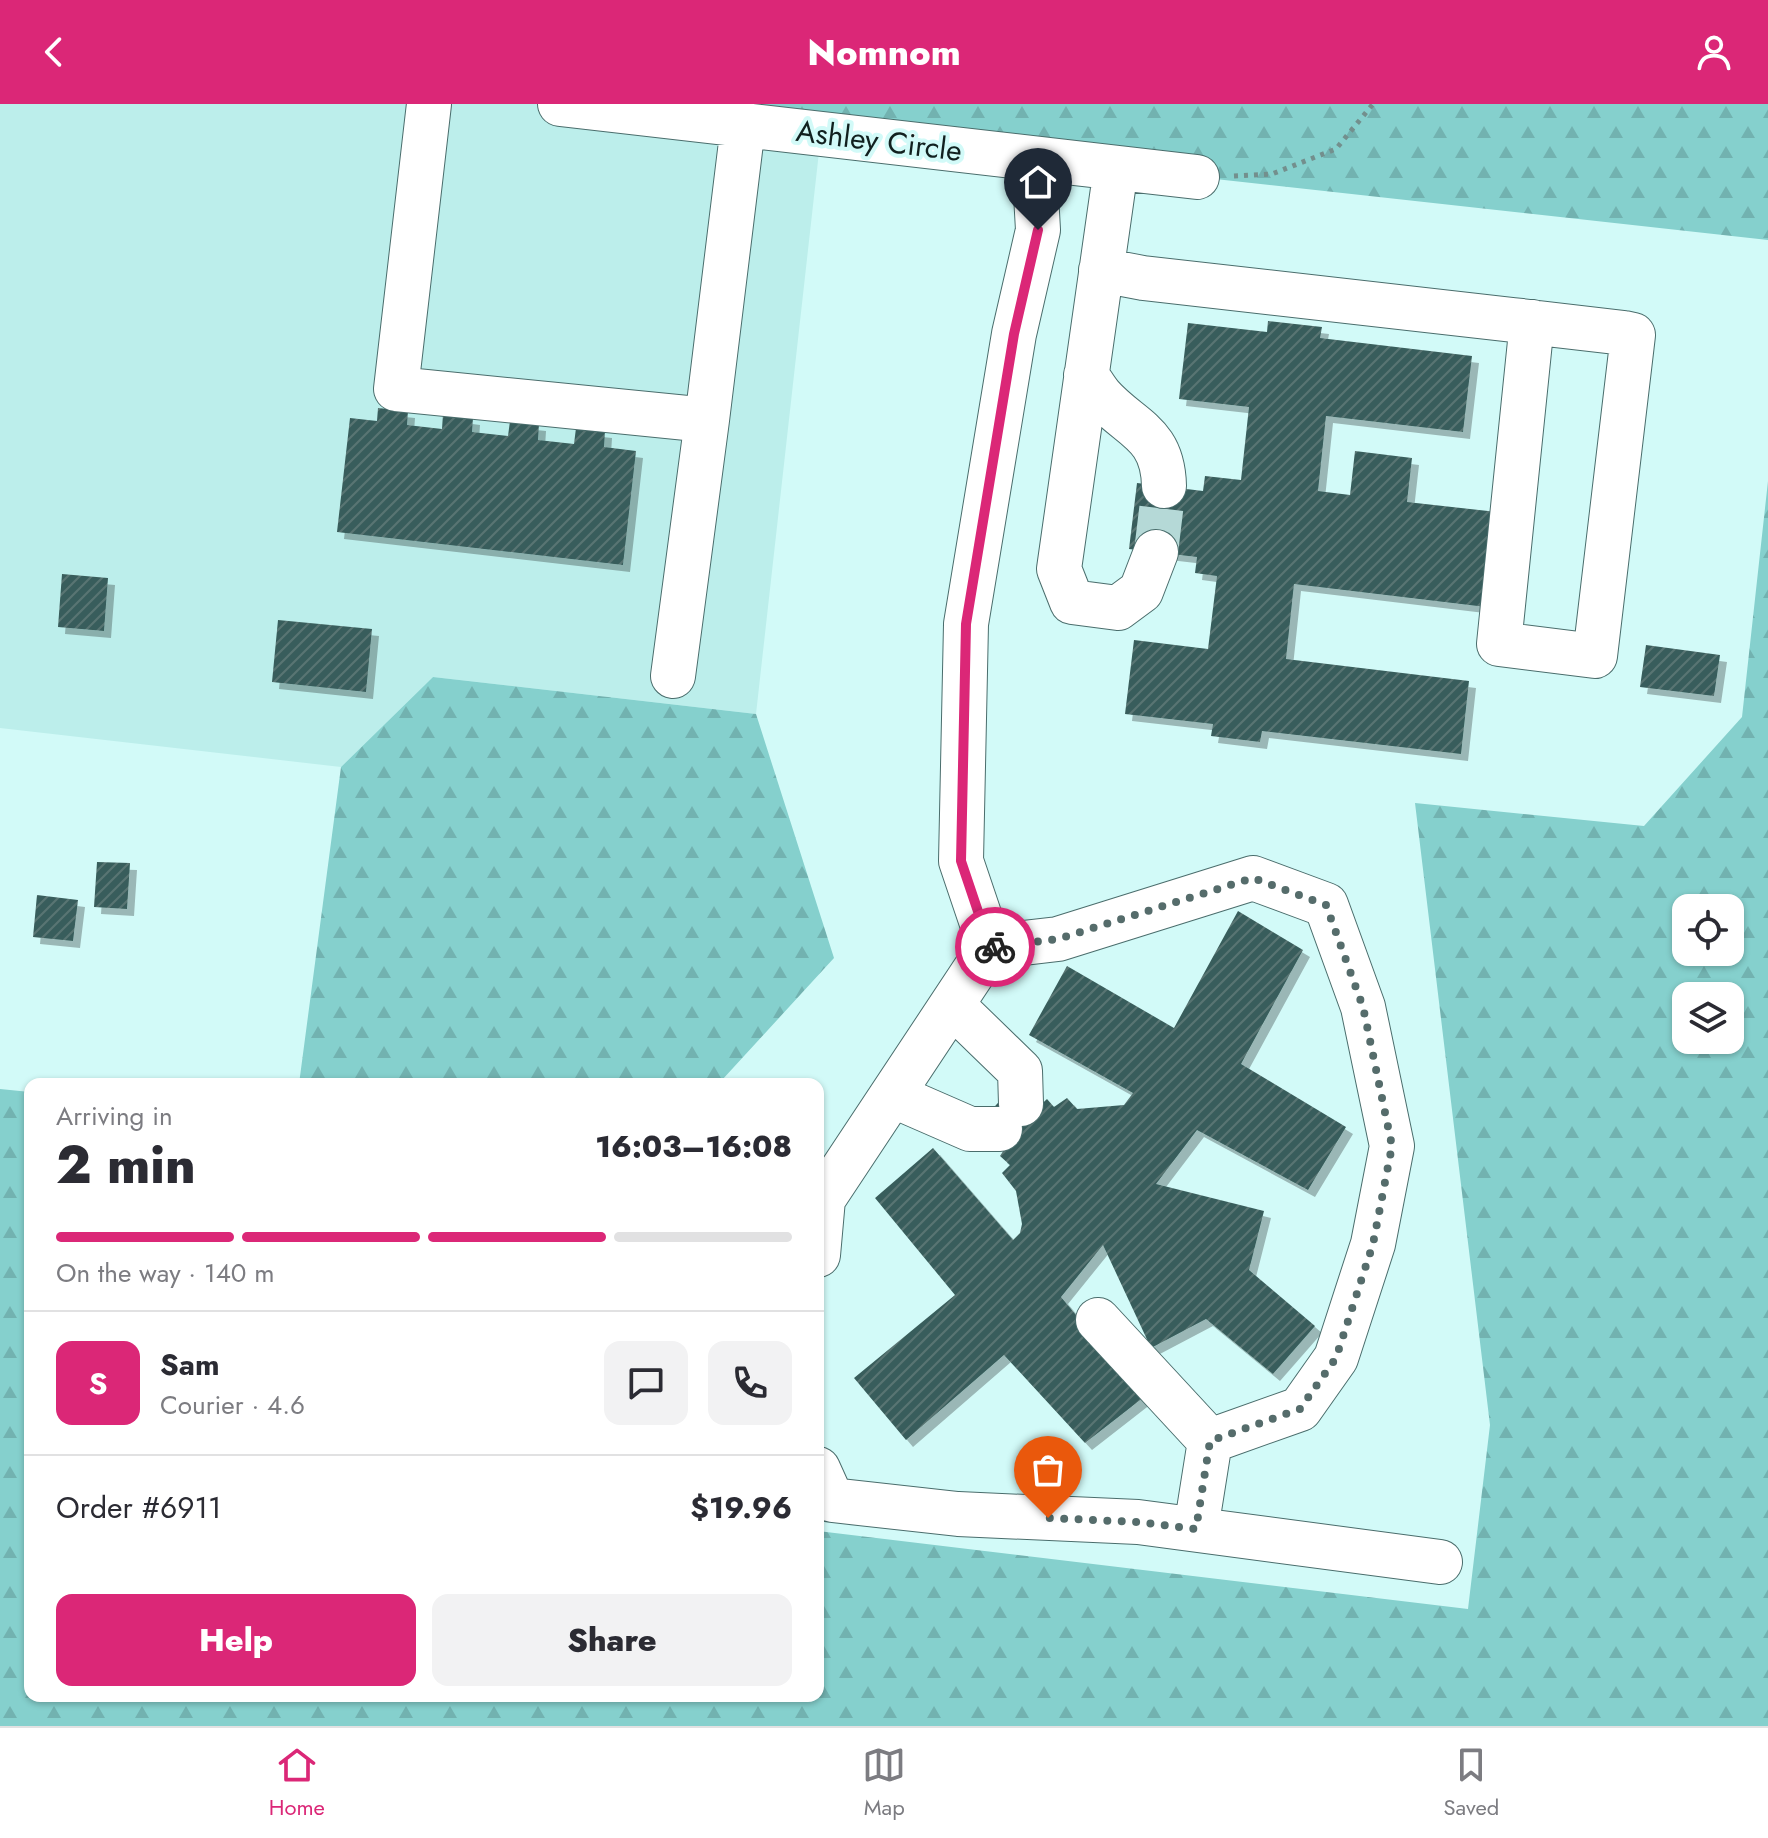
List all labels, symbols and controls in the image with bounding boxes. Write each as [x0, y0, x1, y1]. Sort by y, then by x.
text: Nomnom [807, 26, 961, 78]
icon: back [32, 30, 76, 74]
icon: person [1692, 30, 1736, 74]
street label: Ashley Circle [794, 109, 964, 172]
pin [1004, 148, 1072, 230]
icon: home [1016, 160, 1060, 204]
map controls [1672, 894, 1744, 1054]
button: locate [1672, 894, 1744, 966]
courier [955, 907, 1035, 987]
icon: bike [973, 925, 1017, 969]
button: layers [1672, 982, 1744, 1054]
text: Arriving in [56, 1097, 173, 1135]
text: 16:03–16:08 [595, 1125, 792, 1168]
text: 2 min [56, 1127, 196, 1203]
text: On the way · 140 m [56, 1254, 275, 1292]
button: chat [604, 1341, 688, 1425]
button: phone [708, 1341, 792, 1425]
text: Sam [160, 1343, 220, 1386]
text: S [89, 1362, 107, 1405]
text: Courier · 4.6 [160, 1386, 305, 1424]
pin [1014, 1436, 1082, 1518]
icon: bag [1026, 1448, 1070, 1492]
text: Order #6911 [56, 1486, 222, 1529]
text: $19.96 [690, 1486, 792, 1529]
button: Help [56, 1594, 416, 1686]
button: Share [432, 1594, 792, 1686]
tab: Home [269, 1743, 325, 1823]
tab: Map [862, 1743, 906, 1823]
tab: Saved [1444, 1743, 1499, 1823]

